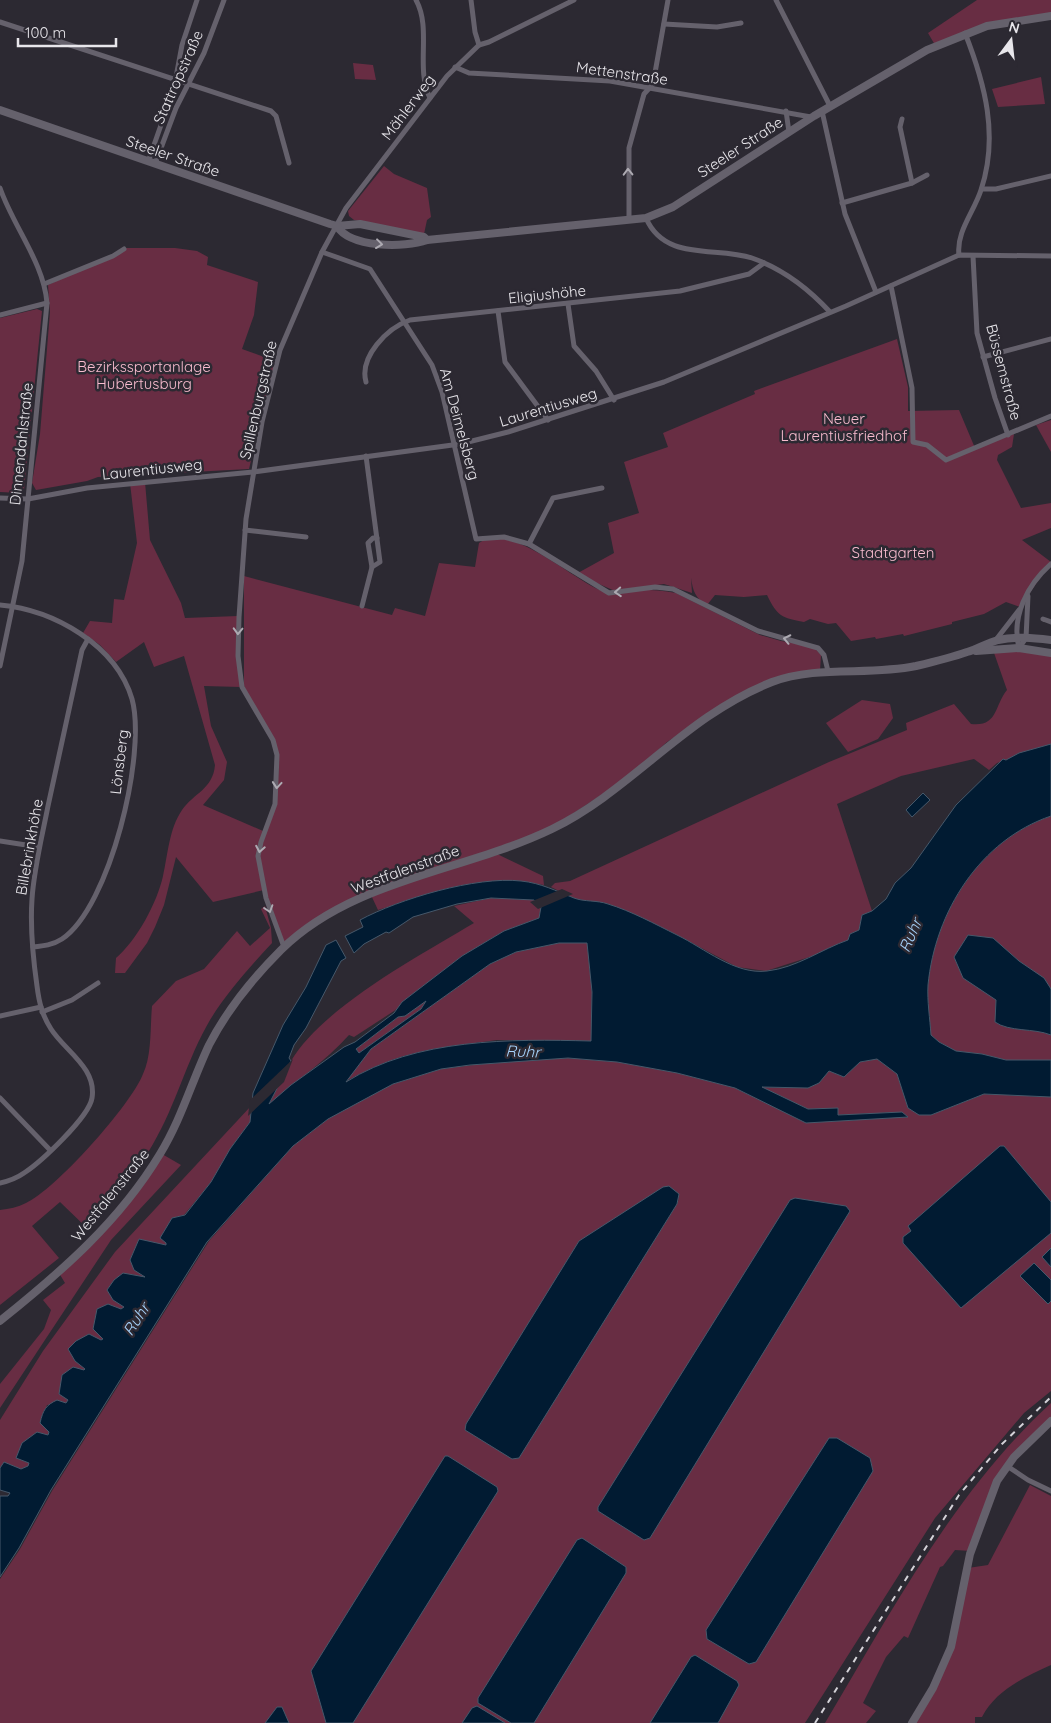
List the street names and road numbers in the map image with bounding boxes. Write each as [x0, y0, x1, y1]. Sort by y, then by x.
street label: Stattropstraße [149, 27, 207, 127]
street label: Mettenstraße [575, 57, 669, 89]
street label: Mählerweg [377, 70, 439, 144]
street label: Steeler Straße [694, 112, 786, 182]
street label: Steeler Straße [124, 131, 222, 181]
street label: Eligiushöhe [507, 280, 587, 308]
street label: Büssemstraße [982, 322, 1026, 422]
street label: Spillenburgstraße [235, 339, 281, 461]
street label: Am Deimelsberg [436, 366, 484, 482]
street label: Dinnendahlstraße [5, 382, 37, 506]
street label: Laurentiusweg [497, 383, 599, 431]
street label: Laurentiusweg [101, 454, 203, 484]
street label: Lönsberg [106, 728, 132, 796]
street label: Billebrinkhöhe [11, 797, 47, 897]
street label: Westfalenstraße [348, 841, 462, 897]
street label: Westfalenstraße [67, 1145, 153, 1245]

